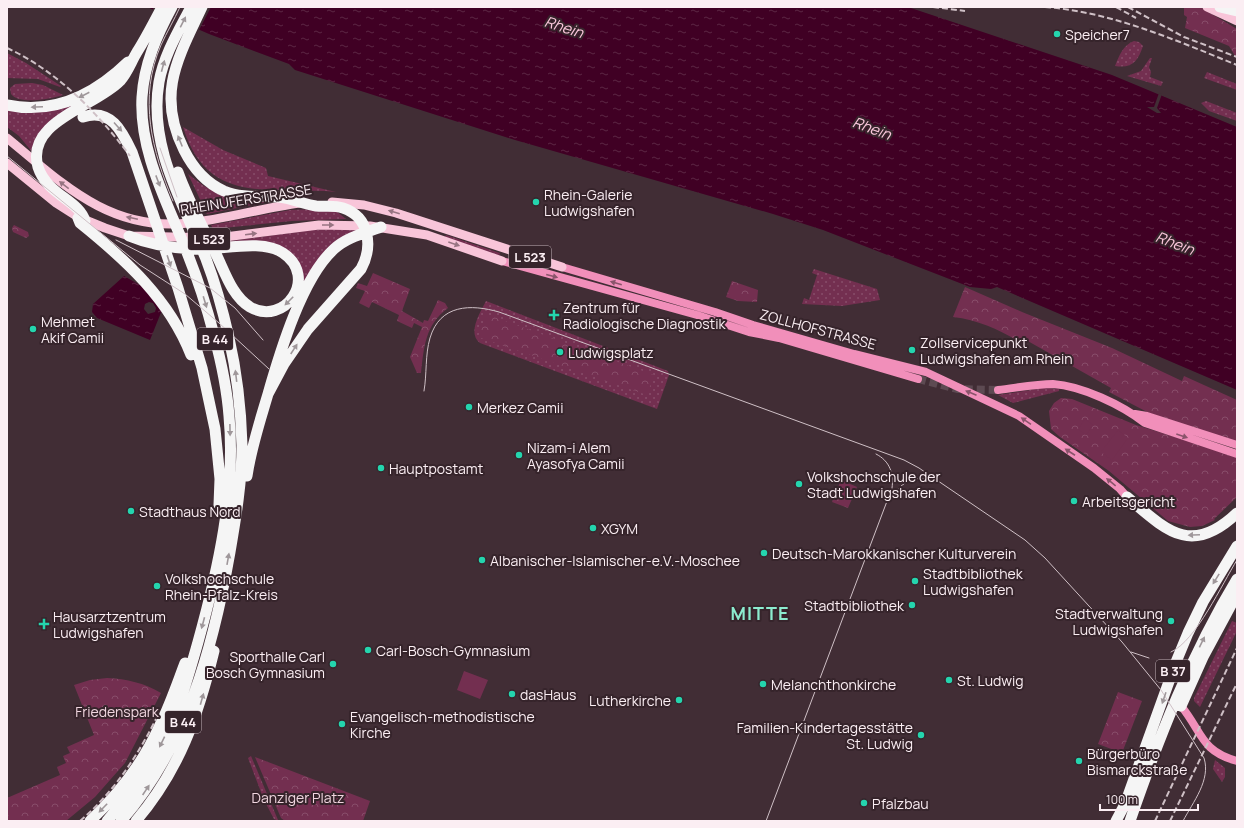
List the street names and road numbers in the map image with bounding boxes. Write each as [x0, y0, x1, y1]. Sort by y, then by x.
street label: RHEINUFERSTRASSE [179, 179, 313, 219]
road number: L 523 [188, 228, 230, 250]
road number: L 523 [509, 246, 551, 268]
street label: ZOLLHOFSTRASSE [758, 304, 878, 354]
road number: B 44 [197, 328, 233, 350]
road number: B 37 [1156, 660, 1190, 682]
road number: B 44 [165, 711, 201, 733]

